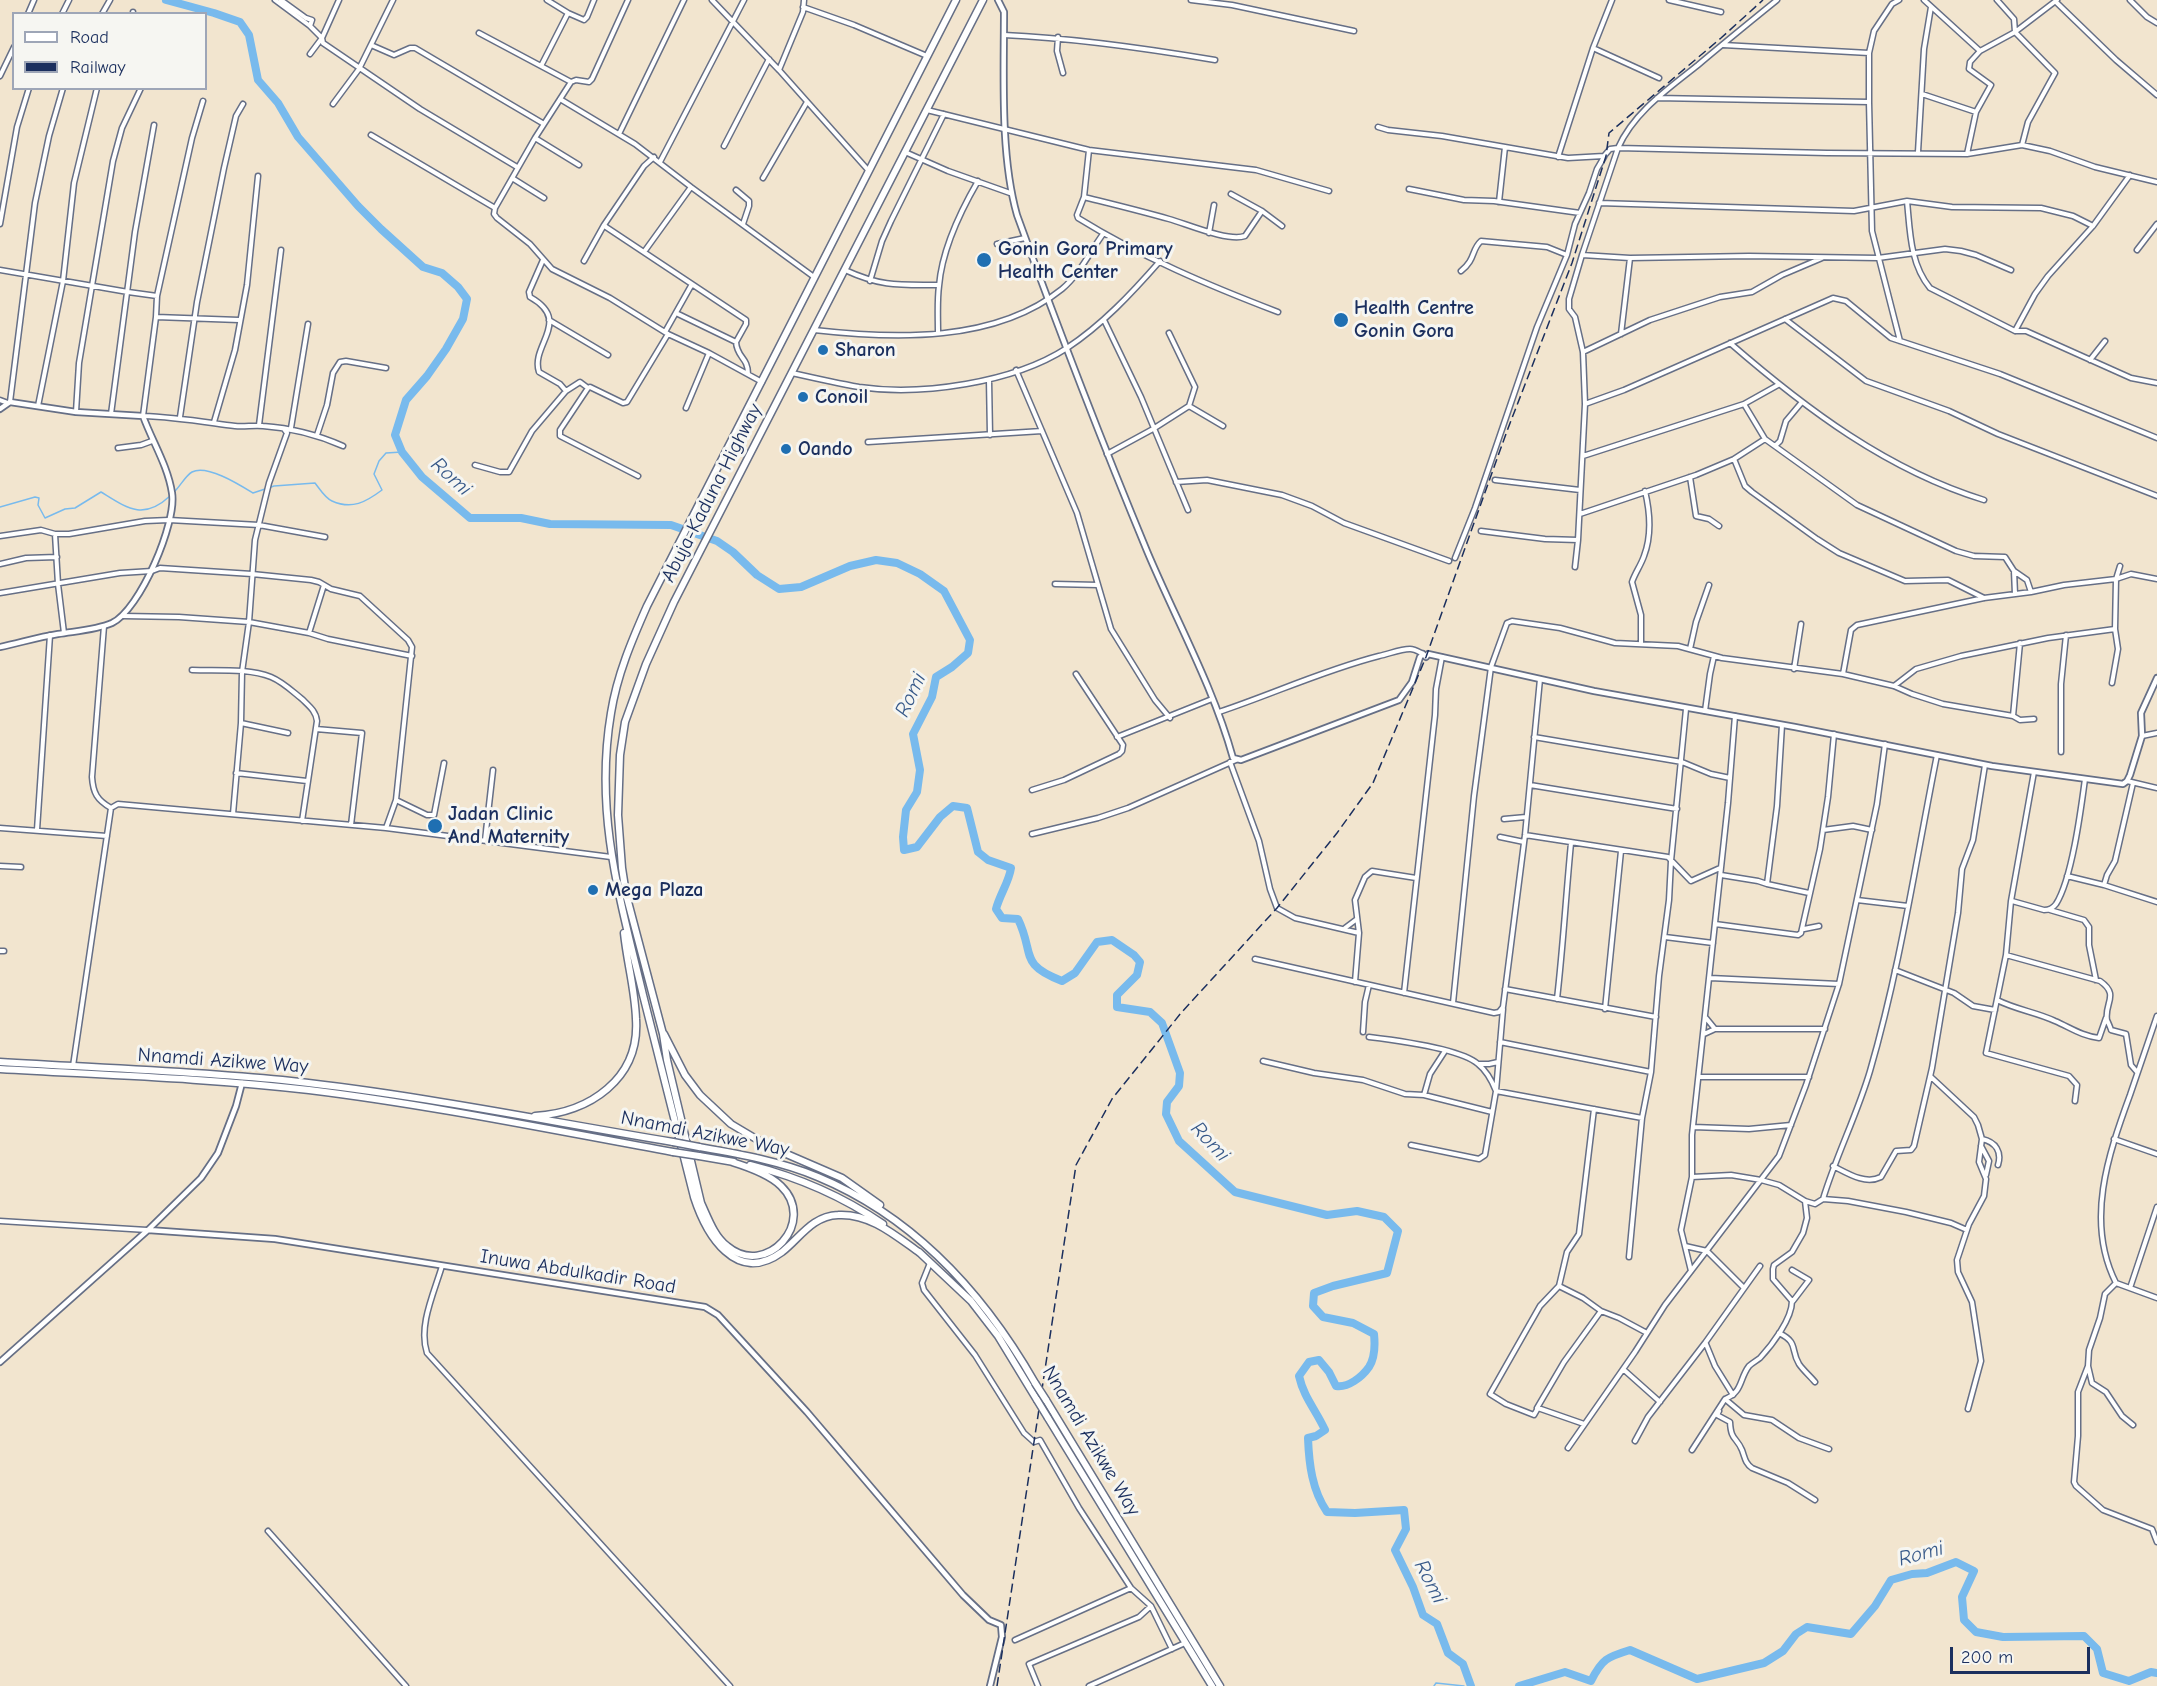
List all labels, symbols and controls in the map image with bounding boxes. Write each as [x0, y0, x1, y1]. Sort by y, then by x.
legend [12, 12, 207, 90]
text: Road [70, 27, 109, 48]
text: Railway [70, 57, 126, 78]
place label: Gonin Gora Primary Health Center [998, 237, 1173, 284]
marker: Gonin Gora Primary Health Center [975, 251, 993, 269]
place label: Health Centre Gonin Gora [1354, 296, 1474, 343]
marker: Health Centre Gonin Gora [1332, 311, 1350, 329]
place label: Sharon [835, 338, 896, 362]
marker: Sharon [816, 343, 830, 357]
place label: Conoil [815, 385, 868, 409]
marker: Conoil [796, 390, 810, 404]
street label: Abuja-Kaduna Highway [657, 400, 767, 586]
place label: Oando [798, 437, 853, 461]
marker: Oando [779, 442, 793, 456]
water label: Romi [426, 452, 476, 502]
water label: Romi [890, 669, 932, 721]
place label: Jadan Clinic And Maternity [448, 802, 569, 849]
marker: Jadan Clinic And Maternity [426, 817, 444, 835]
place label: Mega Plaza [605, 878, 703, 902]
marker: Mega Plaza [586, 883, 600, 897]
street label: Nnamdi Azikwe Way [137, 1043, 309, 1079]
street label: Nnamdi Azikwe Way [619, 1106, 791, 1162]
water label: Romi [1185, 1117, 1235, 1167]
street label: Inuwa Abdulkadir Road [478, 1245, 678, 1299]
street label: Nnamdi Azikwe Way [1037, 1362, 1145, 1520]
water label: Romi [1896, 1536, 1946, 1572]
water label: Romi [1408, 1556, 1452, 1608]
scale bar [1953, 1635, 2092, 1673]
text: 200 m [1961, 1647, 2013, 1668]

